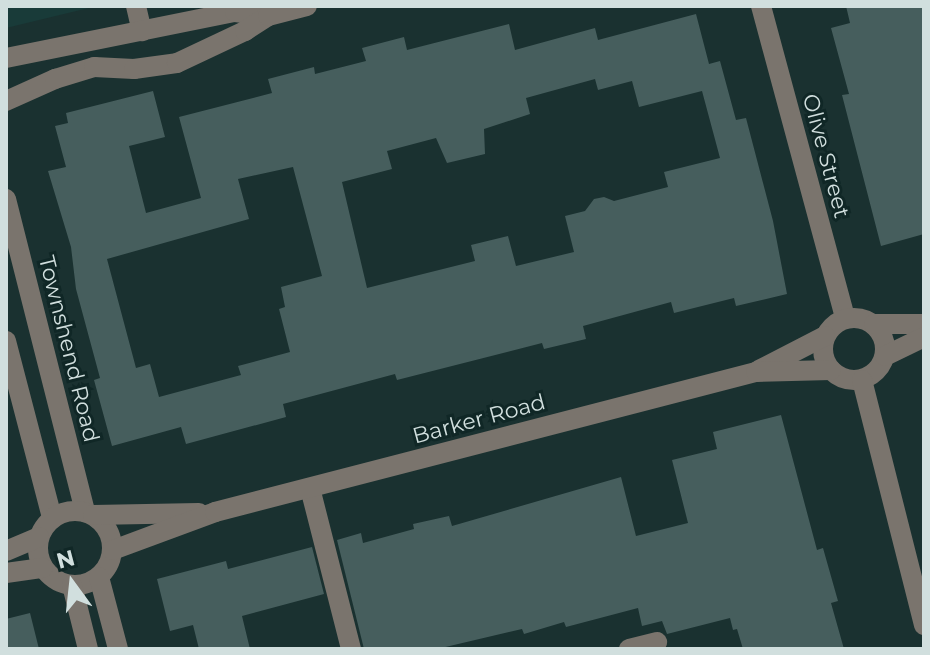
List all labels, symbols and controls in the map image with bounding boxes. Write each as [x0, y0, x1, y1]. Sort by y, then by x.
street label: Olive Street [797, 91, 855, 221]
street label: Townshend Road [33, 253, 105, 445]
street label: Barker Road [410, 389, 548, 449]
north arrow [32, 543, 112, 623]
text: N [54, 544, 78, 575]

